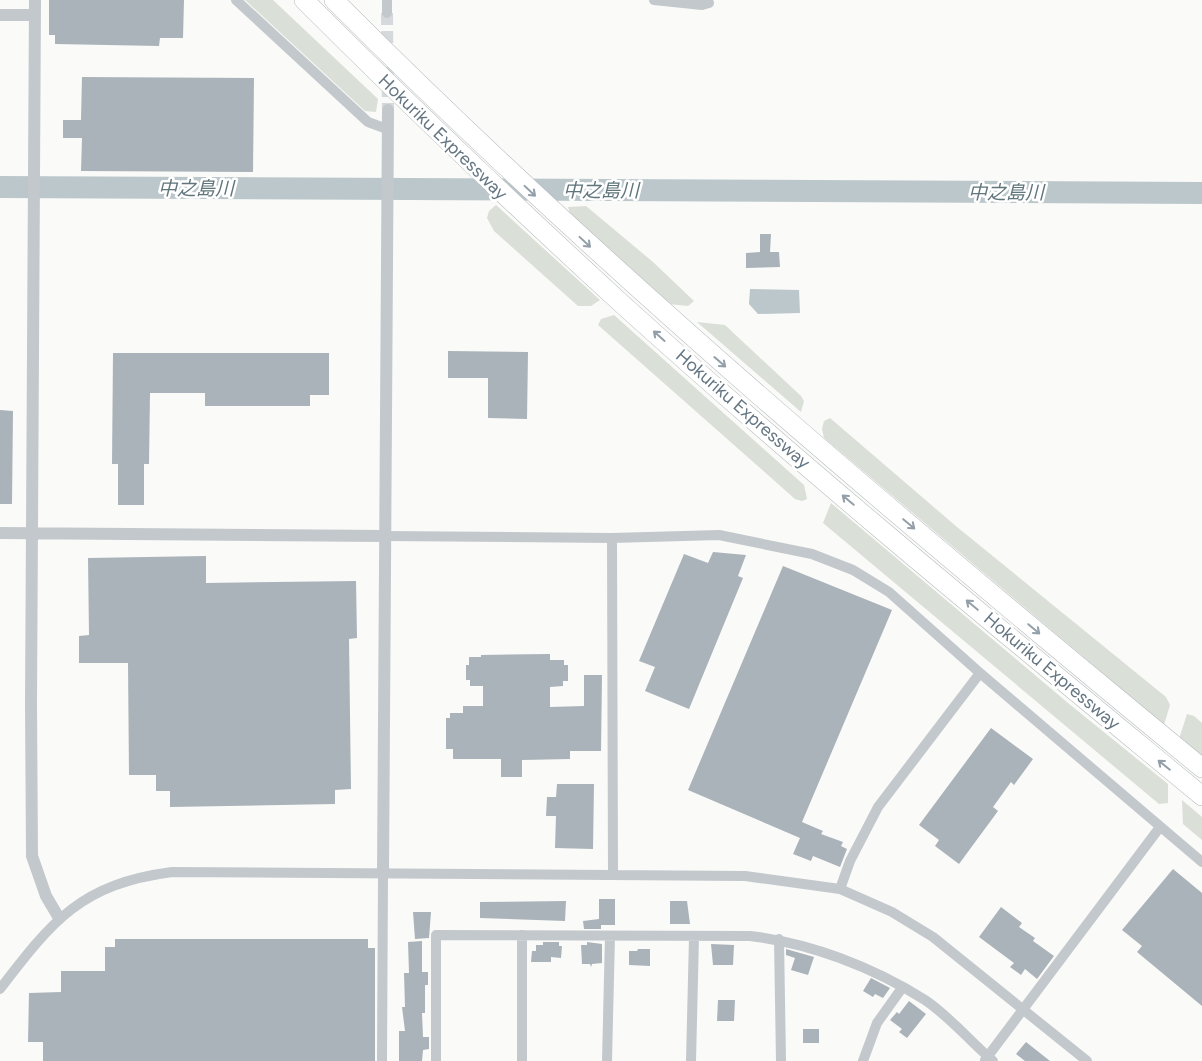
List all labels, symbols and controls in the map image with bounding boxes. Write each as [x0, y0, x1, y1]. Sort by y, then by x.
street label: Hokuriku Expressway [374, 70, 513, 205]
water label: 中之島川 [158, 177, 236, 200]
water label: 中之島川 [563, 179, 641, 202]
water label: 中之島川 [968, 181, 1046, 204]
one-way arrow [524, 185, 536, 197]
one-way arrow [579, 236, 592, 248]
one-way arrow [653, 331, 666, 342]
street label: Hokuriku Expressway [671, 345, 815, 474]
one-way arrow [713, 356, 726, 367]
one-way arrow [841, 495, 854, 506]
one-way arrow [903, 519, 916, 530]
one-way arrow [966, 600, 979, 611]
street label: Hokuriku Expressway [979, 608, 1125, 735]
one-way arrow [1027, 623, 1040, 634]
one-way arrow [1158, 759, 1171, 770]

